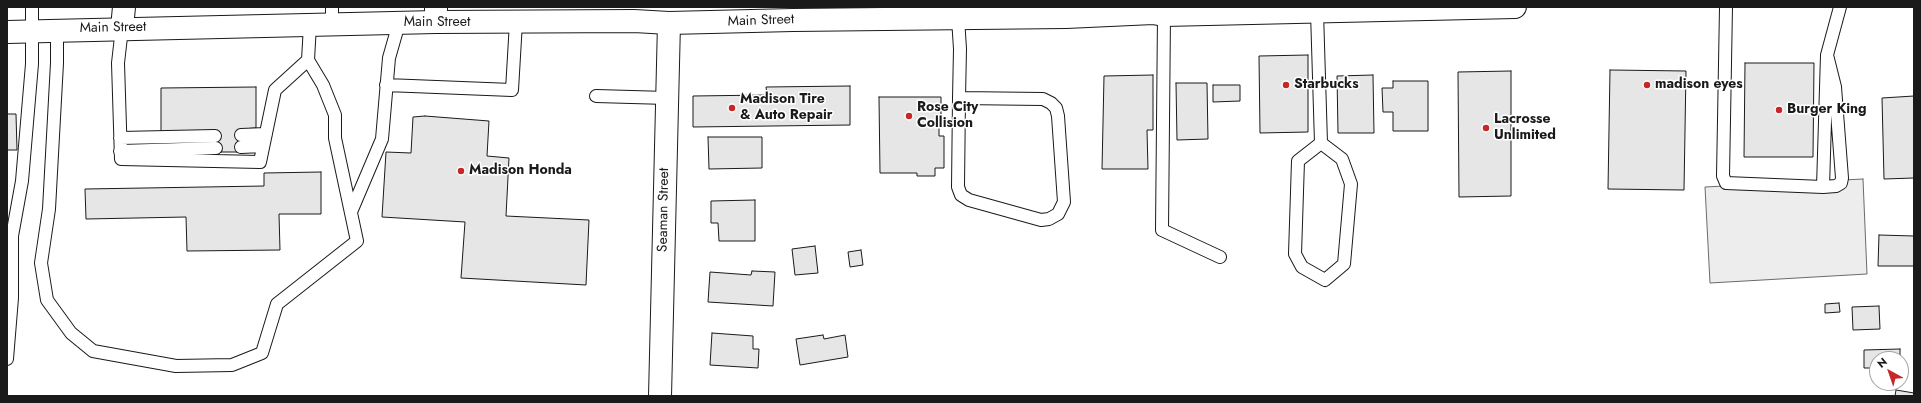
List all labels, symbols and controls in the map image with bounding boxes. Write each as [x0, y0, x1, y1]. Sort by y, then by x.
street label: Main Street [727, 11, 795, 31]
street label: Main Street [404, 15, 470, 31]
street label: Main Street [80, 19, 146, 37]
place label: Starbucks [1294, 77, 1359, 93]
place label: madison eyes [1655, 77, 1743, 93]
marker: Starbucks [1281, 80, 1291, 90]
marker: madison eyes [1642, 80, 1652, 90]
place label: Madison Tire & Auto Repair [740, 92, 833, 124]
place label: Rose City Collision [917, 100, 978, 132]
place label: Burger King [1787, 102, 1867, 118]
marker: Madison Tire & Auto Repair [727, 103, 737, 113]
marker: Burger King [1774, 105, 1784, 115]
marker: Rose City Collision [904, 111, 914, 121]
place label: Lacrosse Unlimited [1494, 112, 1556, 144]
marker: Lacrosse Unlimited [1481, 123, 1491, 133]
place label: Madison Honda [469, 163, 572, 179]
marker: Madison Honda [456, 166, 466, 176]
street label: Seaman Street [655, 168, 673, 252]
north arrow [1869, 351, 1909, 391]
text: N [1873, 354, 1890, 372]

